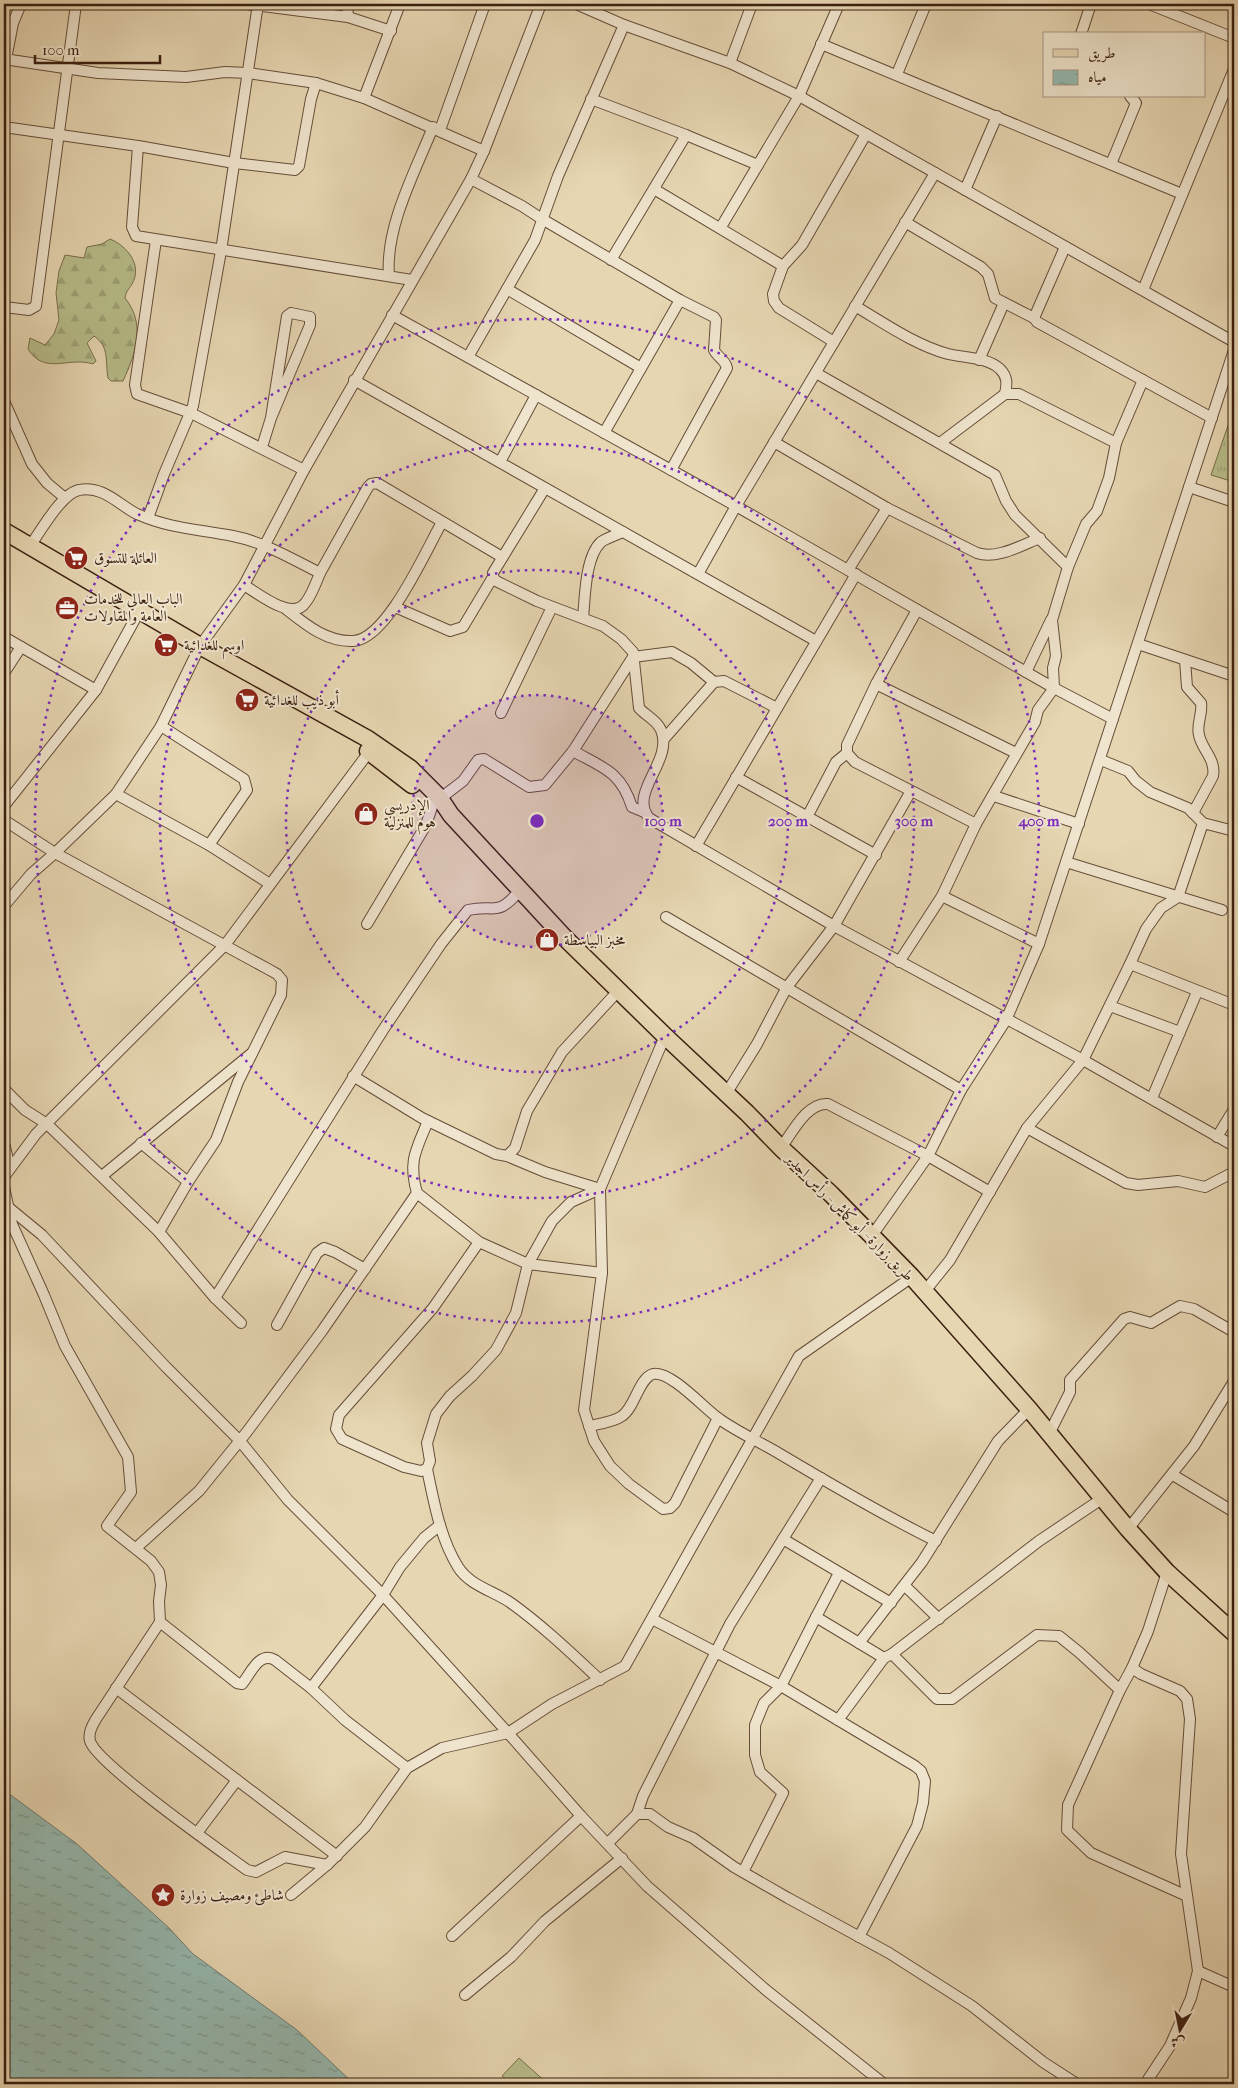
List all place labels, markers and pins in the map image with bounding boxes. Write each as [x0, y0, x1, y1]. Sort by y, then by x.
supermarket icon: العائلة للتسوق [63, 545, 89, 571]
place label: العائلة للتسوق [94, 549, 157, 567]
place label: الباب العالي للخدمات العامة والمقاولات [84, 590, 183, 625]
office icon: الباب العالي للخدمات العامة والمقاولات [54, 595, 80, 621]
supermarket icon: اوسم للغدائية [153, 632, 179, 658]
place label: اوسم للغدائية [184, 636, 244, 660]
supermarket icon: أبو ذيب للغدائية [234, 687, 260, 713]
place label: أبو ذيب للغدائية [264, 689, 339, 710]
place label: الإدريسي هوم للمنزلية [384, 796, 436, 835]
shop icon: الإدريسي هوم للمنزلية [353, 801, 379, 827]
centre of rings [528, 812, 546, 830]
shop icon: مخبز البياسطة [534, 927, 560, 953]
place label: مخبز البياسطة [564, 931, 625, 949]
place icon: شاطئ ومصيف زوارة [150, 1882, 176, 1908]
place label: شاطئ ومصيف زوارة [180, 1886, 284, 1906]

